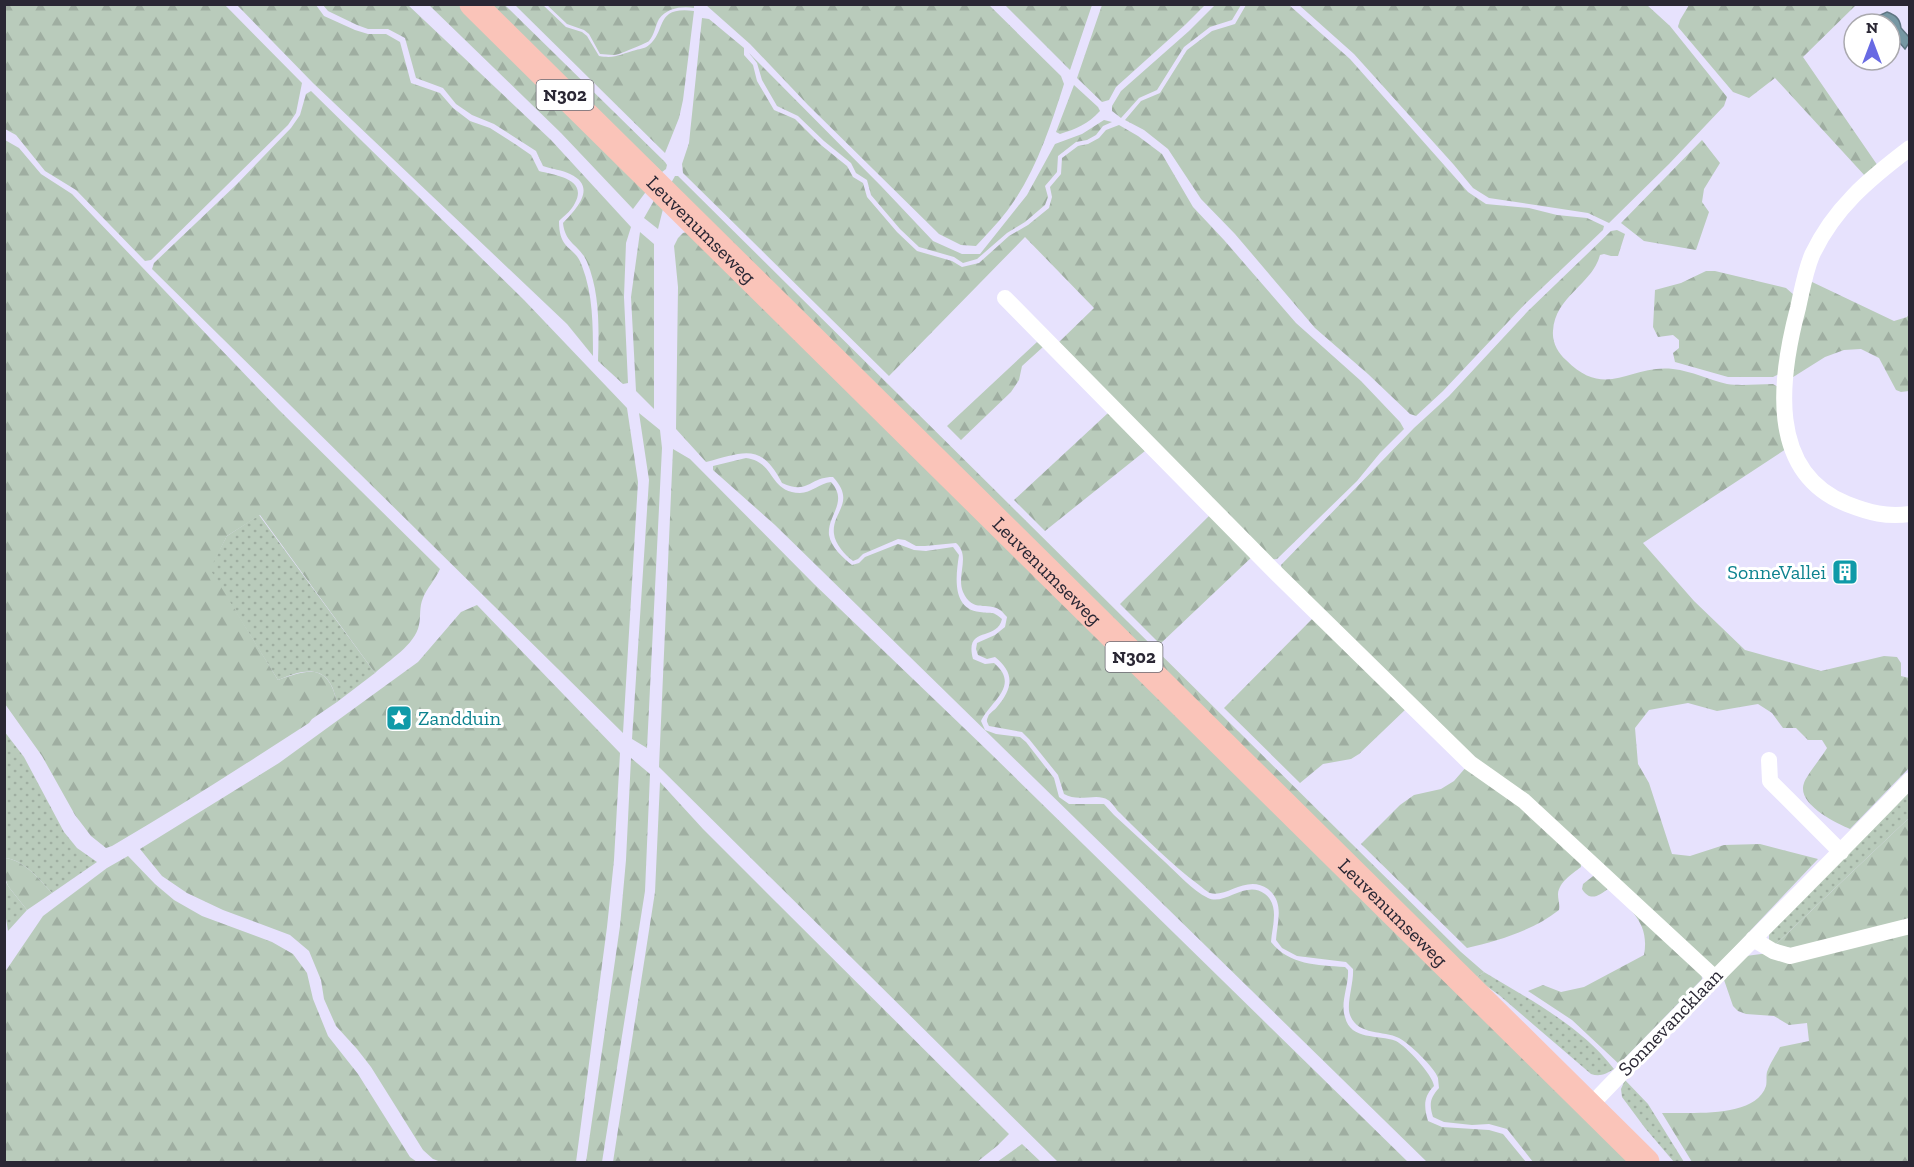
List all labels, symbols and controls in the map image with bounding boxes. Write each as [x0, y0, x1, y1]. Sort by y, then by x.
north arrow [1842, 12, 1902, 72]
text: N [1866, 18, 1878, 37]
road number: N302 [536, 80, 594, 110]
street label: Leuvenumseweg [642, 170, 761, 289]
street label: Leuvenumseweg [988, 512, 1107, 630]
building icon: SonneVallei [1830, 557, 1860, 587]
place label: SonneVallei [1727, 560, 1826, 584]
road number: N302 [1106, 642, 1162, 672]
place icon: Zandduin [384, 703, 414, 733]
place label: Zandduin [418, 706, 501, 730]
street label: Leuvenumseweg [1333, 853, 1453, 972]
street label: Sonnevancklaan [1613, 963, 1728, 1081]

